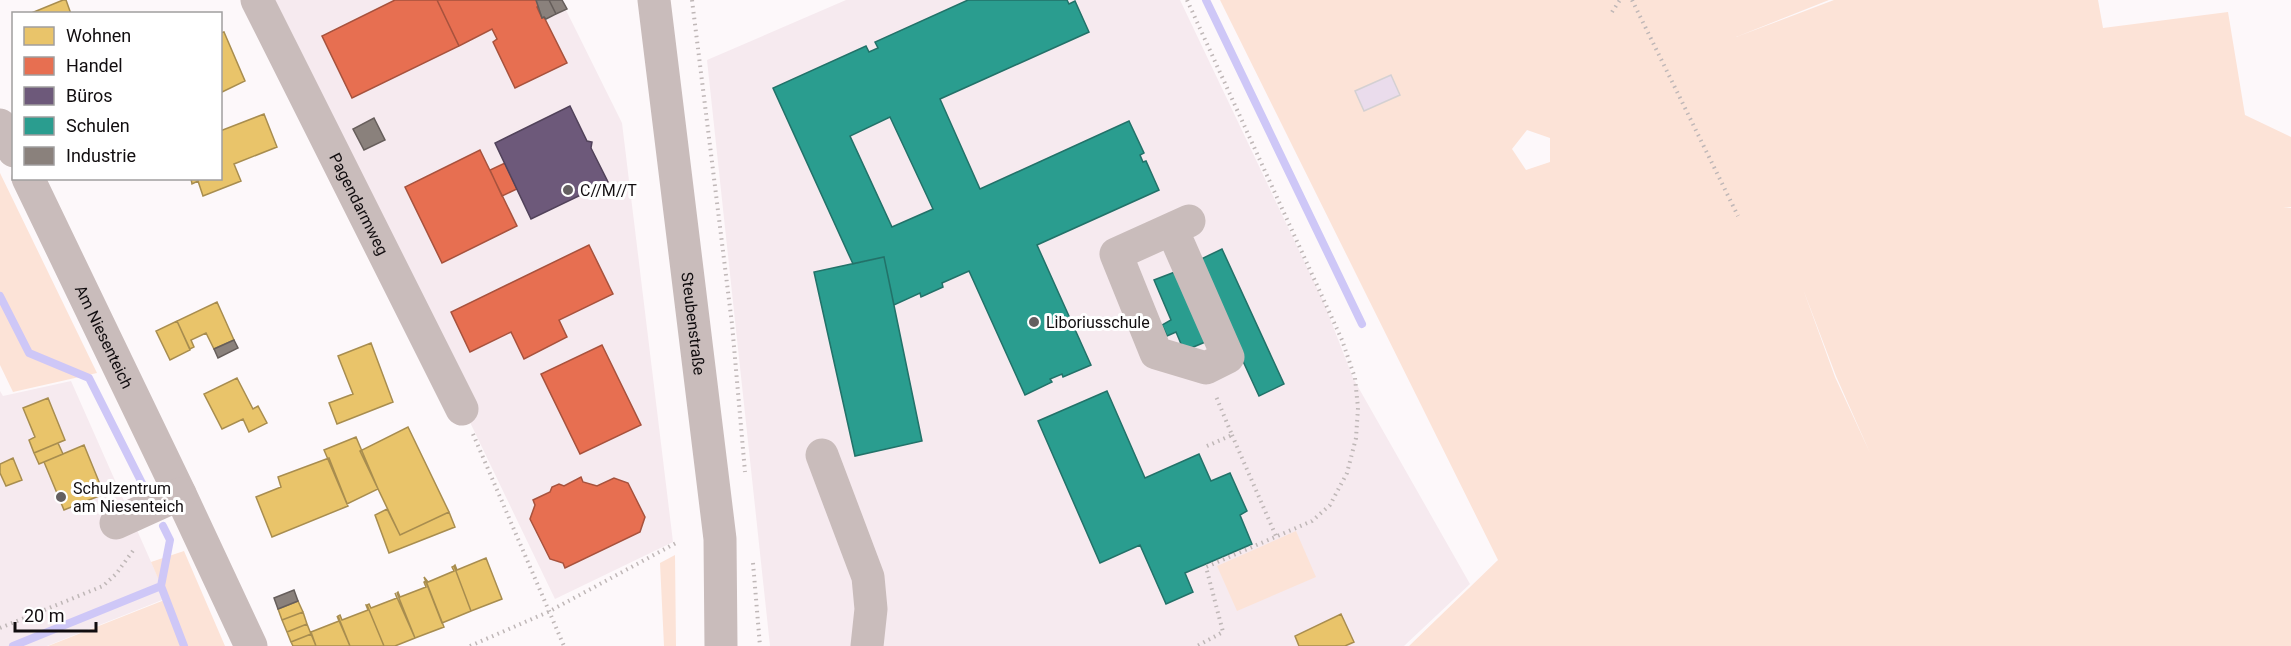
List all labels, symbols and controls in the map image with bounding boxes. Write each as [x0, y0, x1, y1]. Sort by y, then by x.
legend [12, 12, 222, 180]
text: Wohnen [66, 25, 131, 46]
text: Handel [66, 55, 123, 76]
text: Büros [66, 85, 113, 106]
text: Schulen [66, 115, 130, 136]
text: Industrie [66, 145, 136, 166]
street label: Pagendarmweg [326, 150, 393, 258]
place label: C//M//T [580, 181, 637, 200]
marker: C//M//T [561, 183, 575, 197]
street label: Steubenstraße [678, 271, 709, 376]
street label: Am Niesenteich [71, 282, 137, 391]
place label: Liboriusschule [1046, 313, 1150, 332]
marker: Liboriusschule [1027, 315, 1041, 329]
place label: Schulzentrum am Niesenteich [73, 479, 184, 516]
marker: Schulzentrum am Niesenteich [54, 490, 68, 504]
scale bar [15, 595, 96, 633]
text: 20 m [24, 605, 64, 626]

